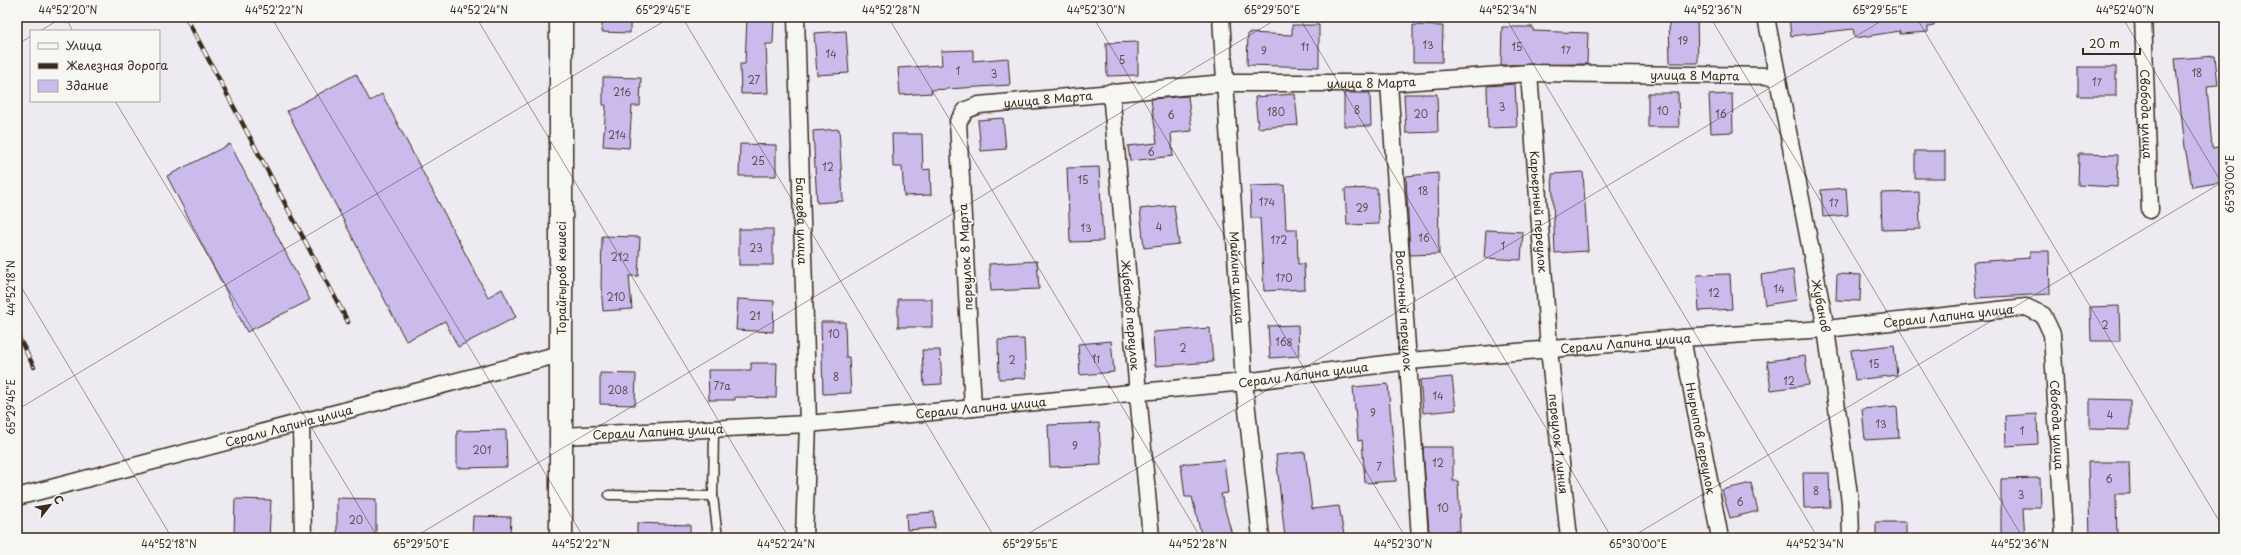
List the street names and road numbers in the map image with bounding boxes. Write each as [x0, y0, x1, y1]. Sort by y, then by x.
street label: улица 8 Марта [1650, 65, 1740, 85]
street label: Свобода улица [2136, 69, 2157, 160]
street label: улица 8 Марта [1327, 72, 1417, 92]
street label: улица 8 Марта [1003, 86, 1094, 112]
street label: Карьерный переулок [1526, 150, 1553, 274]
street label: Багаева улица [792, 177, 812, 265]
street label: переулок 8 Марта [953, 202, 977, 311]
street label: Торайғыров көшесі [552, 221, 570, 335]
street label: Майлина улица [1226, 231, 1249, 325]
street label: Восточный переулок [1391, 249, 1418, 373]
street label: Жубанов переулок [1117, 259, 1145, 372]
street label: Жубанов [1808, 278, 1835, 334]
street label: Серали Лапина улица [1882, 299, 2015, 332]
street label: Серали Лапина улица [1560, 328, 1692, 357]
street label: Серали Лапина улица [1237, 357, 1370, 392]
street label: Свобода улица [2046, 379, 2069, 471]
street label: Нырыпов переулок [1682, 381, 1721, 497]
street label: Серали Лапина улица [915, 392, 1047, 423]
street label: переулок 1 линия [1545, 393, 1573, 495]
street label: Серали Лапина улица [223, 400, 355, 451]
street label: Серали Лапина улица [592, 419, 724, 444]

